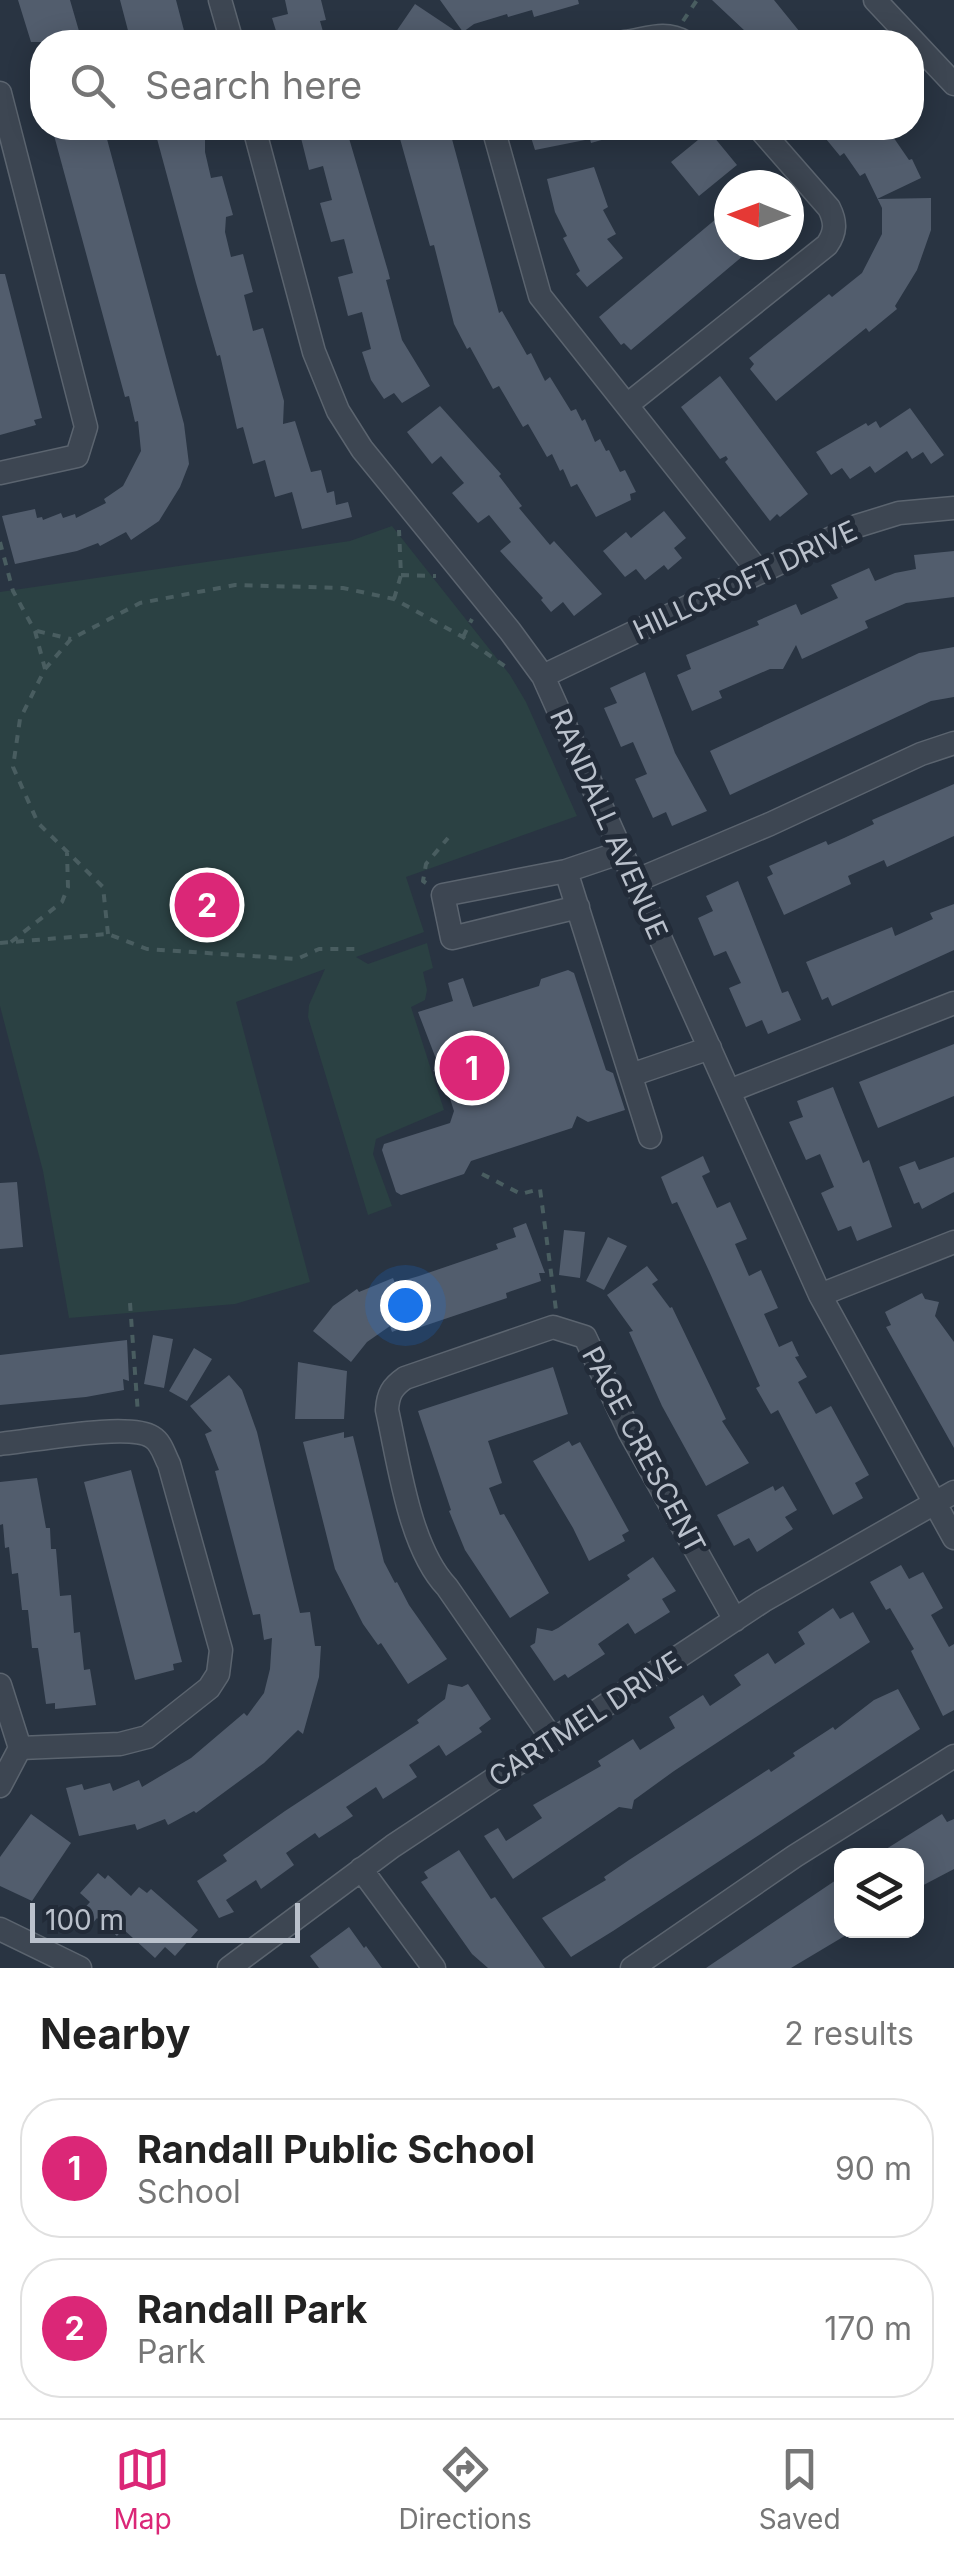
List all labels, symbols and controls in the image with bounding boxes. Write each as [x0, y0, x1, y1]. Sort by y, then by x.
search box [30, 30, 924, 140]
icon: search [65, 58, 120, 113]
text: Search here [145, 62, 362, 108]
north arrow [714, 170, 804, 260]
street label: HILLCROFT DRIVE [627, 513, 863, 647]
street label: RANDALL AVENUE [543, 703, 675, 945]
pin: 2 [174, 868, 240, 942]
pin: 1 [440, 1030, 504, 1106]
your location [380, 1280, 431, 1331]
street label: PAGE CRESCENT [575, 1341, 713, 1559]
street label: CARTMEL DRIVE [482, 1644, 688, 1794]
map controls [834, 1848, 924, 1938]
button: layers [834, 1848, 924, 1938]
scale bar [30, 1898, 300, 1942]
text: 100 m [45, 1903, 124, 1937]
text: Nearby [40, 2008, 191, 2059]
text: 2 results [784, 2014, 914, 2053]
text: Randall Public School [137, 2126, 535, 2172]
text: 1 [68, 2149, 81, 2188]
text: 90 m [835, 2149, 912, 2188]
text: School [137, 2172, 241, 2211]
text: Randall Park [137, 2286, 367, 2332]
text: 2 [64, 2309, 85, 2348]
text: 170 m [824, 2309, 912, 2348]
text: Park [137, 2332, 206, 2371]
tab: Map [113, 2442, 172, 2536]
tab: Directions [398, 2442, 532, 2536]
tab: Saved [759, 2442, 841, 2536]

